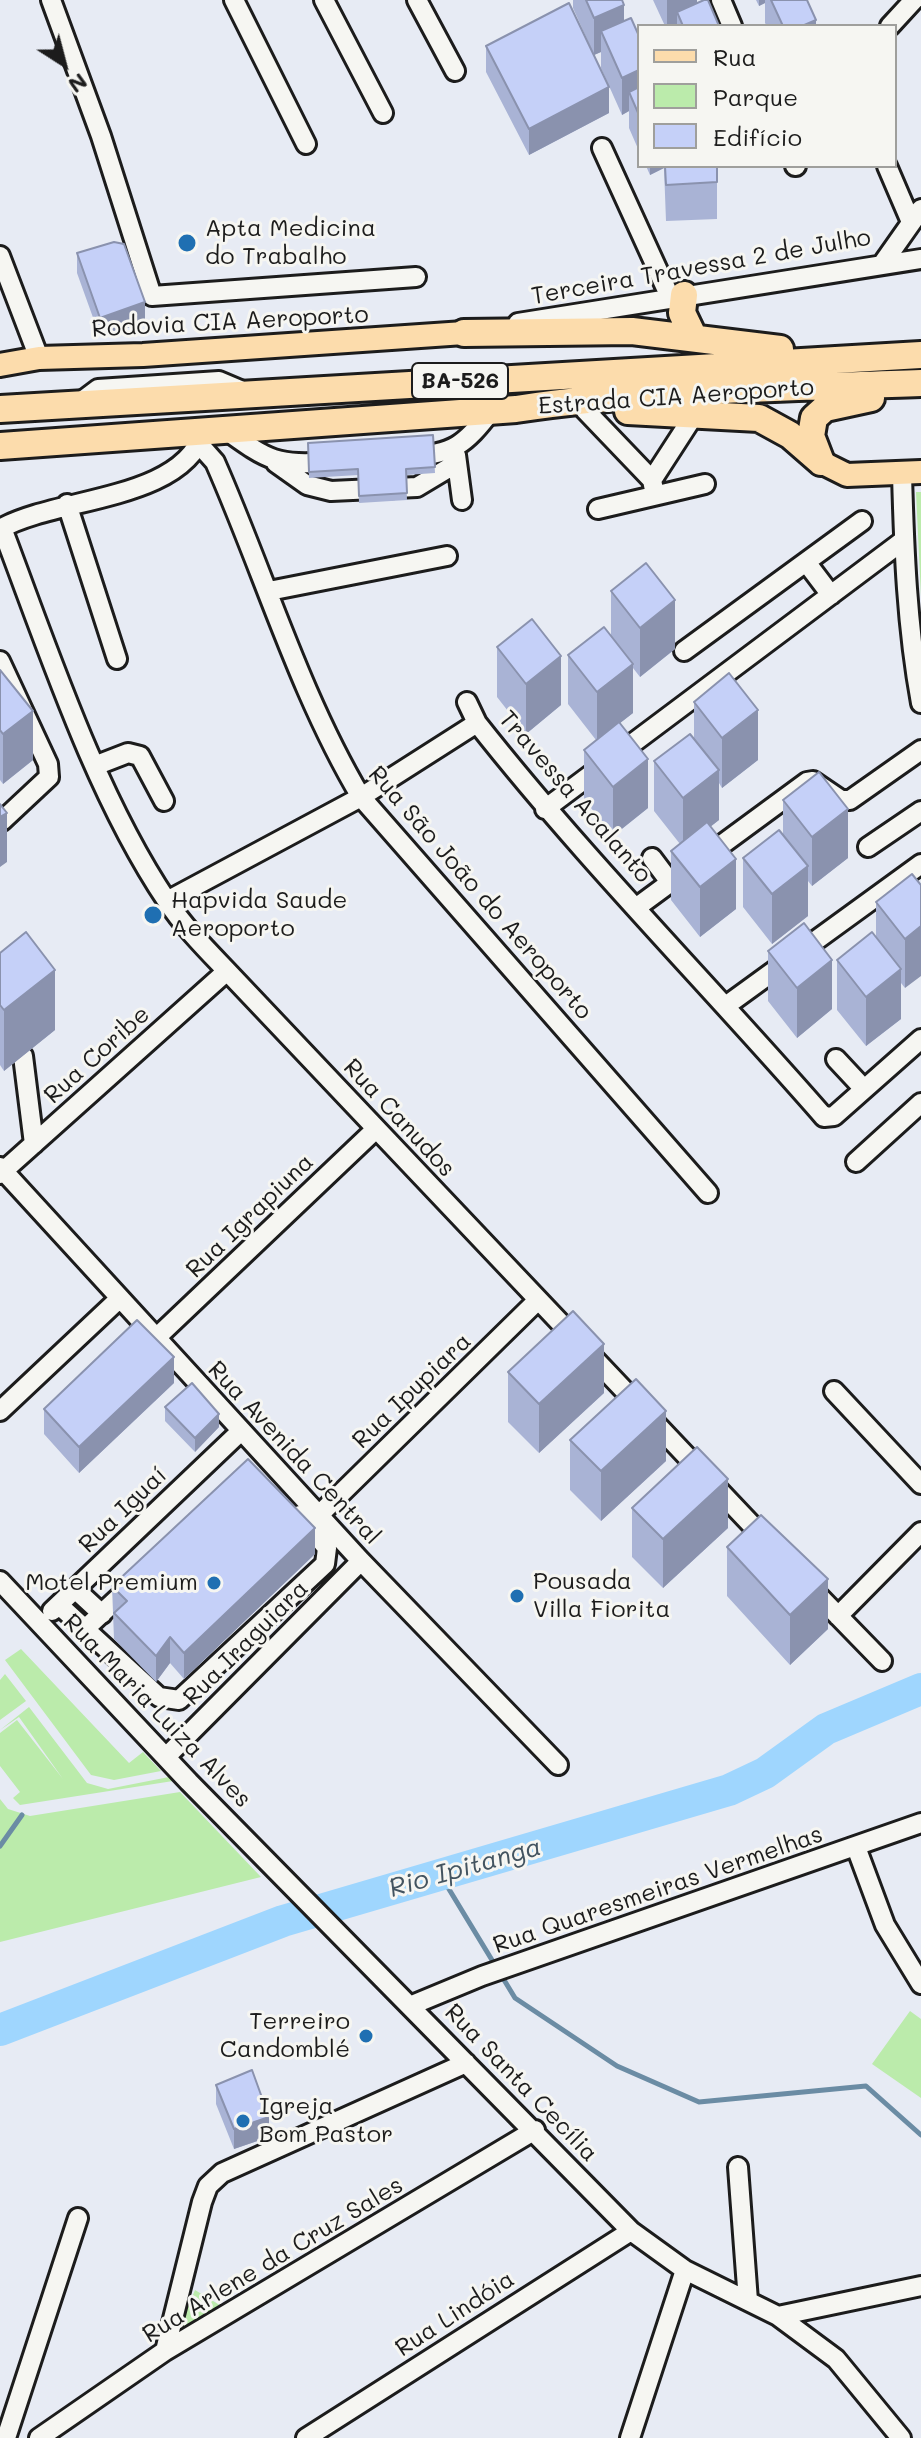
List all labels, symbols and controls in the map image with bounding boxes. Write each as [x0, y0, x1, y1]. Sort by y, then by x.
north arrow [24, 24, 104, 104]
legend [637, 24, 897, 168]
text: Rua [713, 41, 756, 72]
text: N [63, 67, 94, 100]
text: Parque [713, 81, 798, 112]
text: Edifício [713, 121, 802, 152]
place label: Apta Medicina do Trabalho [205, 215, 376, 271]
street label: Terceira Travessa 2 de Julho [529, 223, 873, 311]
marker: Apta Medicina do Trabalho [176, 232, 198, 254]
street label: Rodovia CIA Aeroporto [91, 300, 369, 344]
road number: BA-526 [412, 363, 508, 399]
street label: Estrada CIA Aeroporto [537, 373, 815, 421]
street label: Travessa Acalanto [492, 705, 658, 889]
street label: Rua São João do Aeroporto [362, 760, 598, 1026]
place label: Hapvida Saude Aeroporto [171, 887, 347, 943]
marker: Hapvida Saude Aeroporto [142, 904, 164, 926]
street label: Rua Coribe [38, 1000, 156, 1110]
street label: Rua Canudos [337, 1053, 461, 1183]
street label: Rua Igrapiuna [180, 1148, 320, 1284]
street label: Rua Ipupiara [347, 1327, 477, 1455]
street label: Rua Avenida Central [202, 1355, 386, 1551]
street label: Rua Iguaí [73, 1461, 173, 1559]
place label: Pousada Villa Fiorita [533, 1568, 670, 1624]
place label: Motel Premium [25, 1569, 198, 1597]
street label: Rua Iraguiara [177, 1574, 315, 1712]
marker: Motel Premium [205, 1574, 223, 1592]
marker: Pousada Villa Fiorita [508, 1587, 526, 1605]
street label: Rua Maria Luiza Alves [57, 1608, 257, 1814]
street label: Rua Quaresmeiras Vermelhas [489, 1820, 827, 1960]
water label: Rio Ipitanga [385, 1831, 545, 1905]
street label: Rua Santa Cecília [438, 1998, 604, 2168]
place label: Terreiro Candomblé [220, 2008, 350, 2064]
marker: Terreiro Candomblé [357, 2027, 375, 2045]
place label: Igreja Bom Pastor [259, 2093, 393, 2149]
marker: Igreja Bom Pastor [234, 2112, 252, 2130]
street label: Rua Arlene da Cruz Sales [138, 2171, 408, 2349]
street label: Rua Lindóia [390, 2265, 520, 2363]

